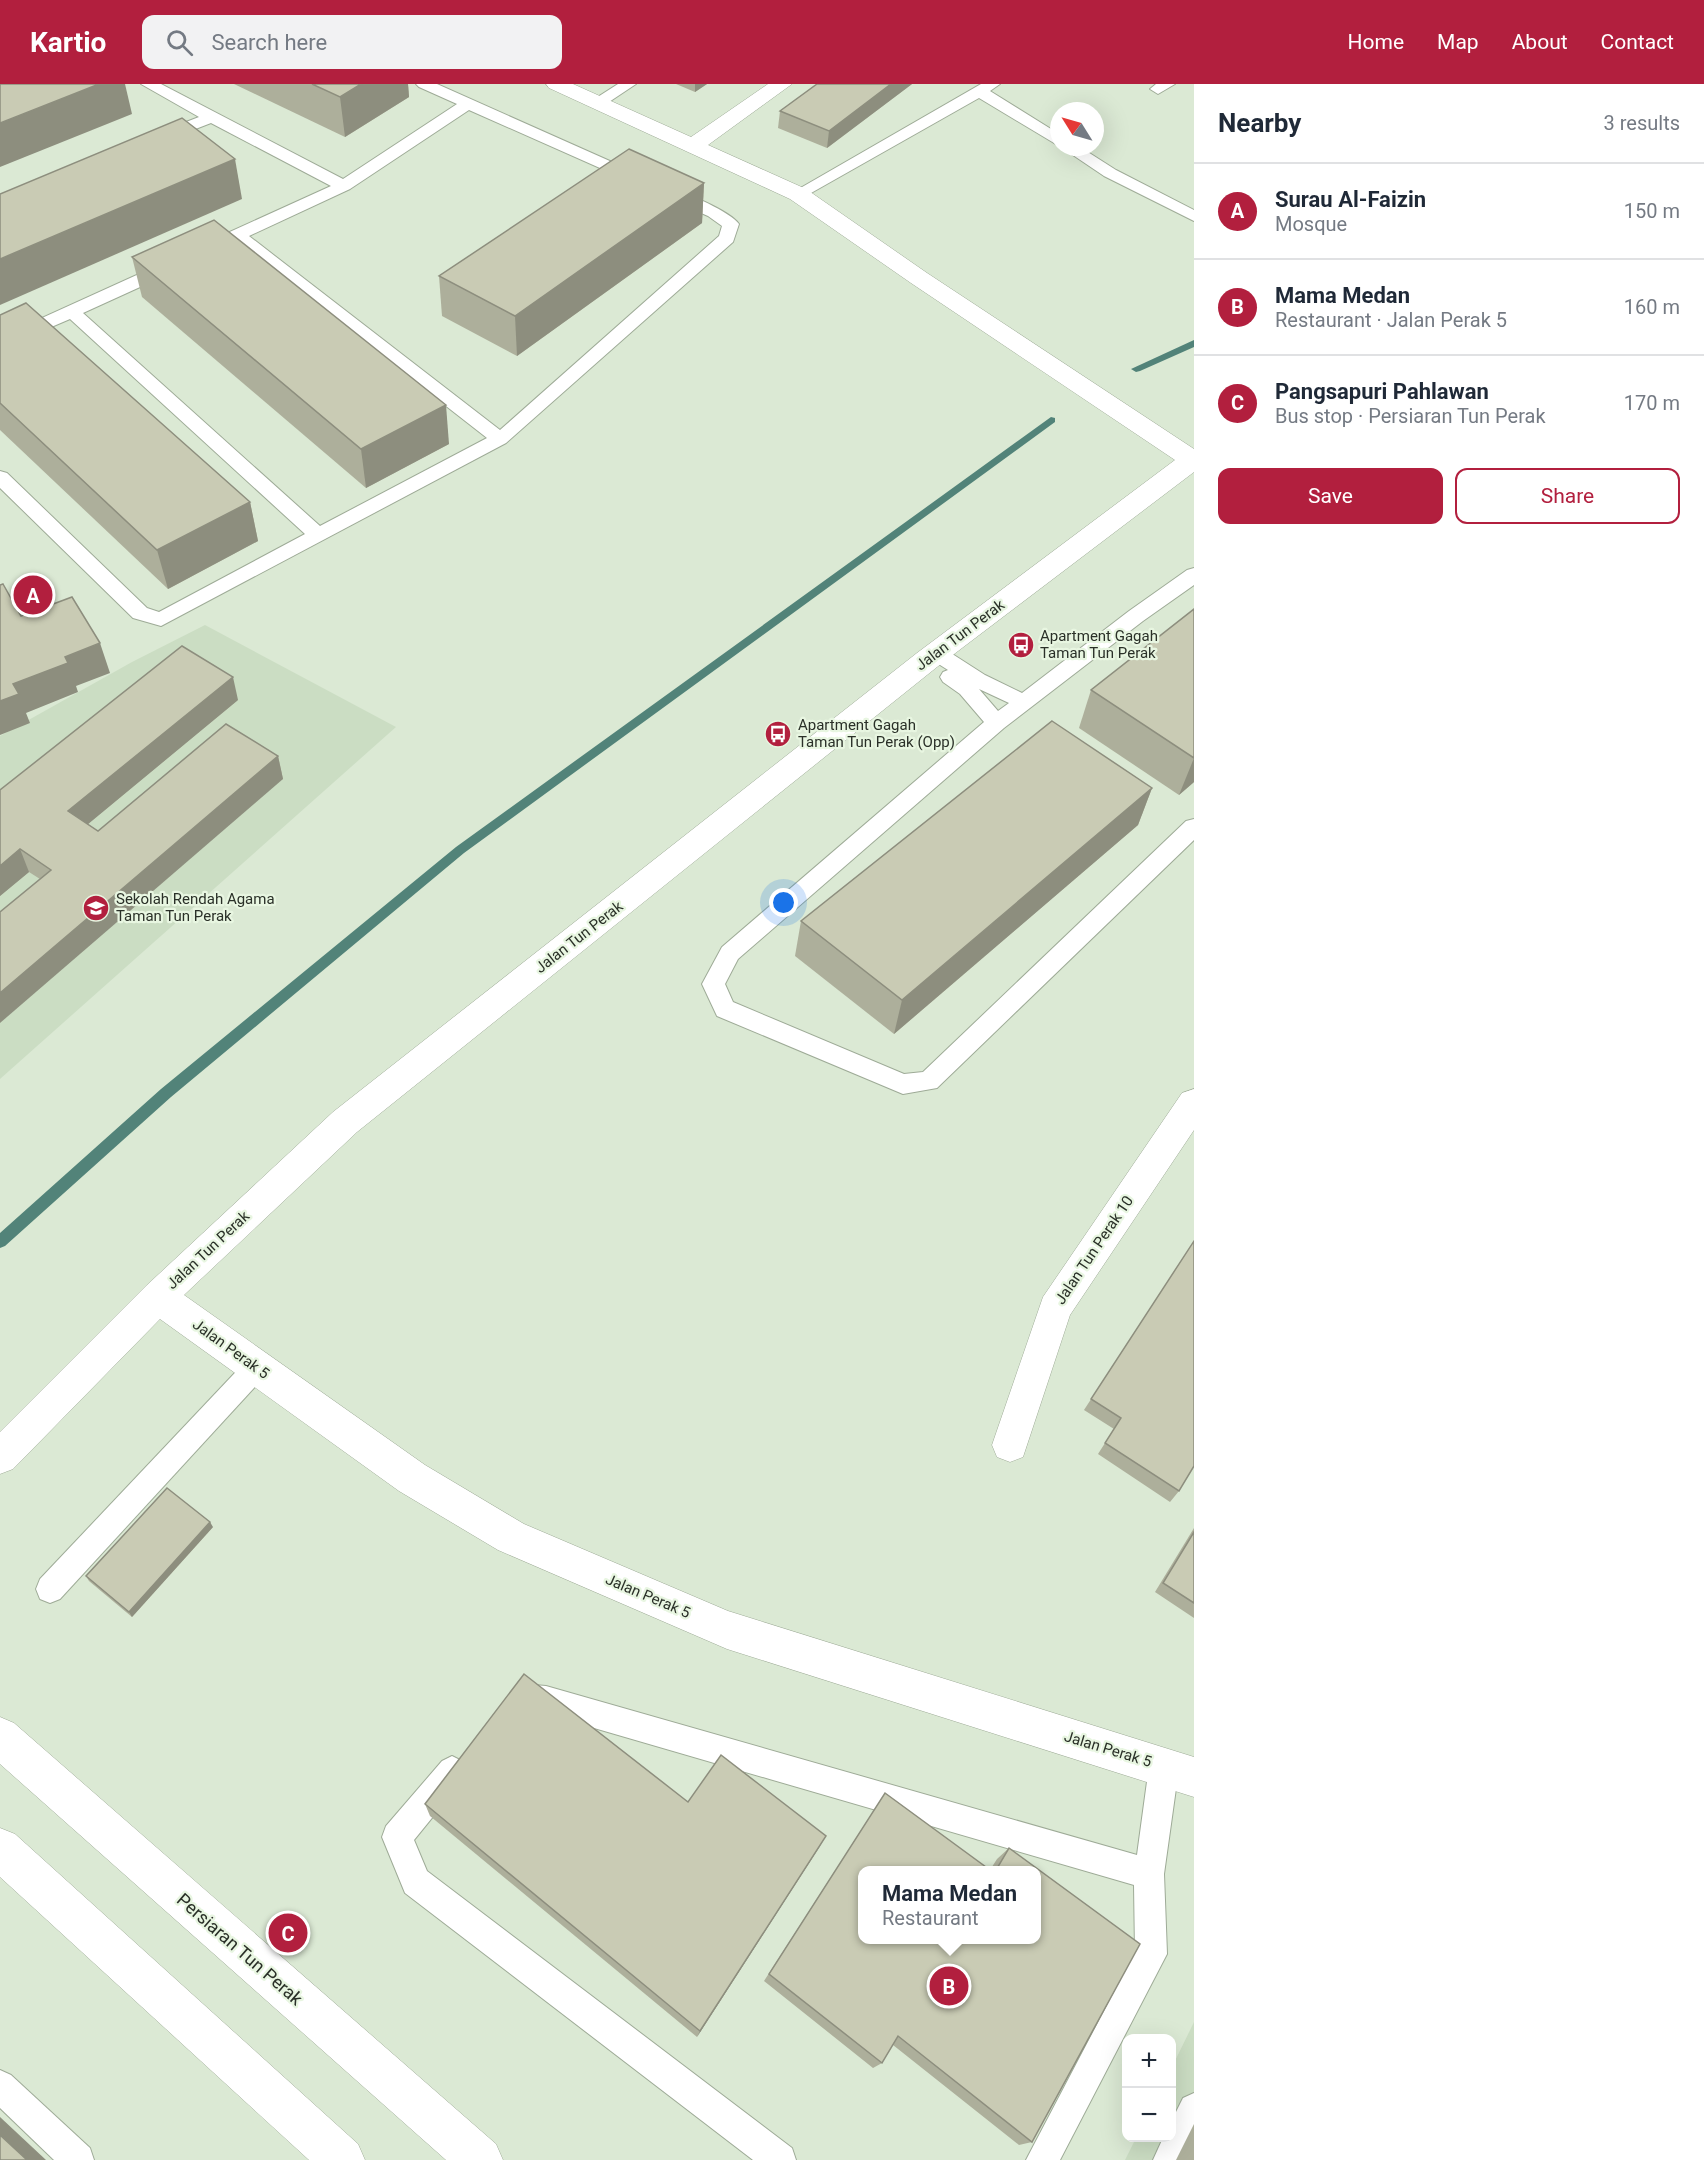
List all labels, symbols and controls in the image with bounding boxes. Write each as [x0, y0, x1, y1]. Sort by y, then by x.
search box [142, 15, 562, 69]
text: Kartio [30, 26, 106, 59]
icon: search [163, 26, 196, 59]
text: Search here [211, 30, 327, 55]
text: Home [1348, 30, 1404, 54]
text: Map [1437, 30, 1479, 54]
text: About [1512, 30, 1568, 54]
text: Contact [1601, 30, 1674, 54]
north arrow [1050, 102, 1104, 156]
text: Nearby [1218, 108, 1301, 138]
text: 3 results [1604, 111, 1680, 135]
text: Surau Al-Faizin [1275, 187, 1426, 212]
text: A [1231, 199, 1244, 223]
text: 150 m [1624, 199, 1680, 223]
text: Mosque [1275, 212, 1347, 236]
text: Mama Medan [1275, 283, 1410, 308]
text: B [1231, 295, 1244, 319]
text: 160 m [1624, 295, 1680, 319]
text: Restaurant · Jalan Perak 5 [1275, 308, 1507, 332]
text: Pangsapuri Pahlawan [1275, 379, 1489, 404]
text: C [1231, 391, 1244, 415]
text: 170 m [1624, 391, 1680, 415]
text: Bus stop · Persiaran Tun Perak [1275, 404, 1546, 428]
button: Save [1218, 468, 1443, 524]
button: Share [1455, 468, 1680, 524]
pin: A [14, 572, 52, 618]
street label: Jalan Tun Perak [912, 596, 1008, 674]
place label: Apartment Gagah Taman Tun Perak [1040, 627, 1158, 662]
bus stop icon: Apartment Gagah Taman Tun Perak [1006, 630, 1036, 660]
place label: Apartment Gagah Taman Tun Perak (Opp) [798, 716, 955, 751]
bus stop icon: Apartment Gagah Taman Tun Perak (Opp) [763, 719, 793, 749]
your location [769, 888, 798, 917]
place label: Sekolah Rendah Agama Taman Tun Perak [116, 890, 275, 925]
school or university icon: Sekolah Rendah Agama Taman Tun Perak [81, 893, 111, 923]
street label: Jalan Tun Perak [532, 897, 627, 977]
street label: Jalan Tun Perak 10 [1051, 1192, 1137, 1308]
street label: Jalan Tun Perak [163, 1207, 253, 1293]
street label: Jalan Perak 5 [189, 1315, 273, 1383]
street label: Jalan Perak 5 [603, 1570, 693, 1622]
street label: Jalan Perak 5 [1062, 1727, 1154, 1771]
popup [858, 1866, 1041, 1944]
text: Mama Medan [882, 1881, 1017, 1906]
street label: Persiaran Tun Perak [173, 1889, 308, 2010]
text: Restaurant [882, 1906, 979, 1930]
pin: C [268, 1910, 308, 1956]
pin: B [930, 1964, 968, 2008]
map controls [1122, 2034, 1176, 2142]
button: + [1122, 2034, 1176, 2088]
button: − [1122, 2088, 1176, 2142]

